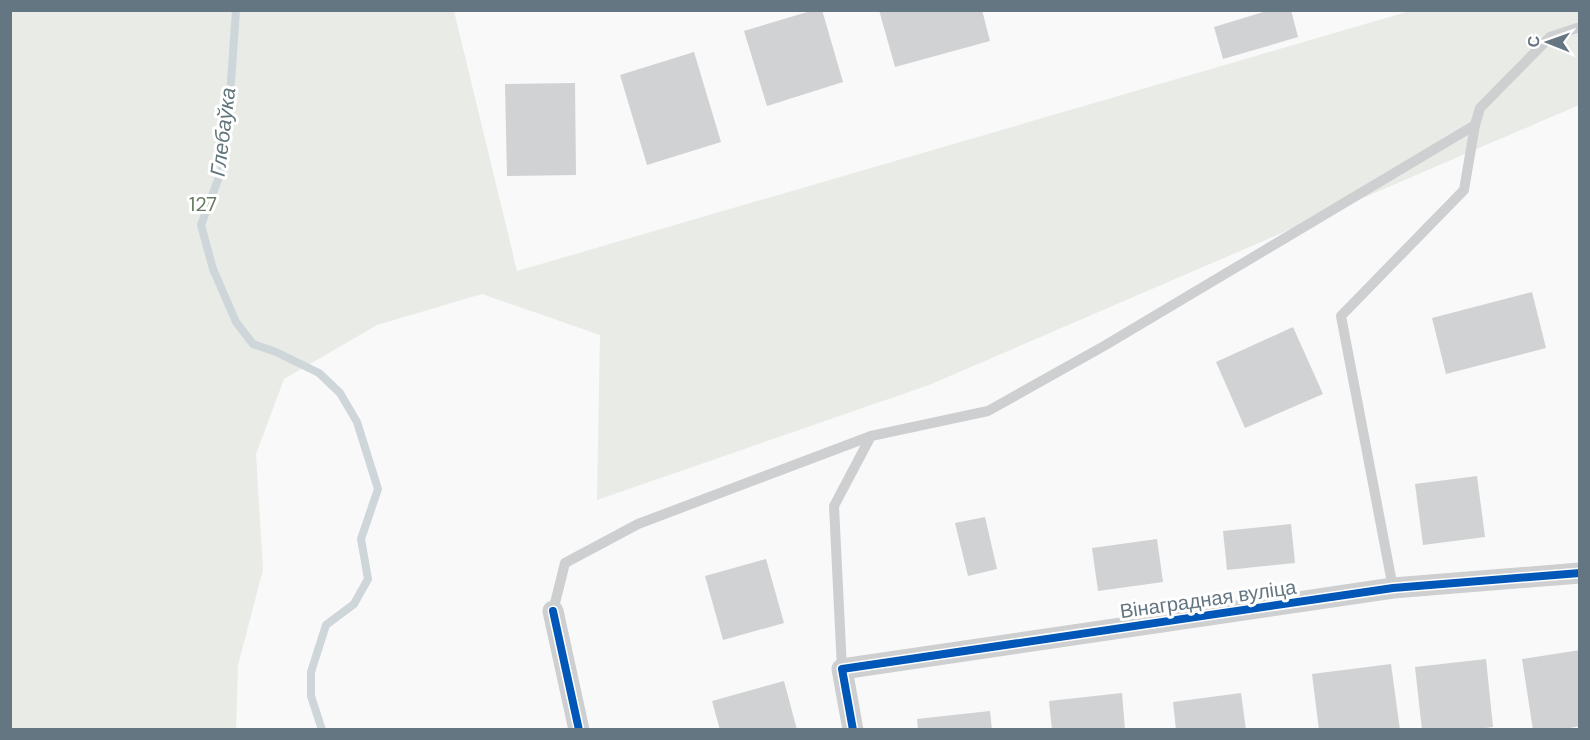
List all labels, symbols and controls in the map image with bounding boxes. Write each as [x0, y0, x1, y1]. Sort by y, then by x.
north arrow [1518, 12, 1578, 72]
text: С [1523, 35, 1544, 48]
water label: Глебаўка [204, 86, 242, 178]
park label: 127 [189, 191, 217, 217]
street label: Вінаградная вуліца [1118, 574, 1299, 624]

